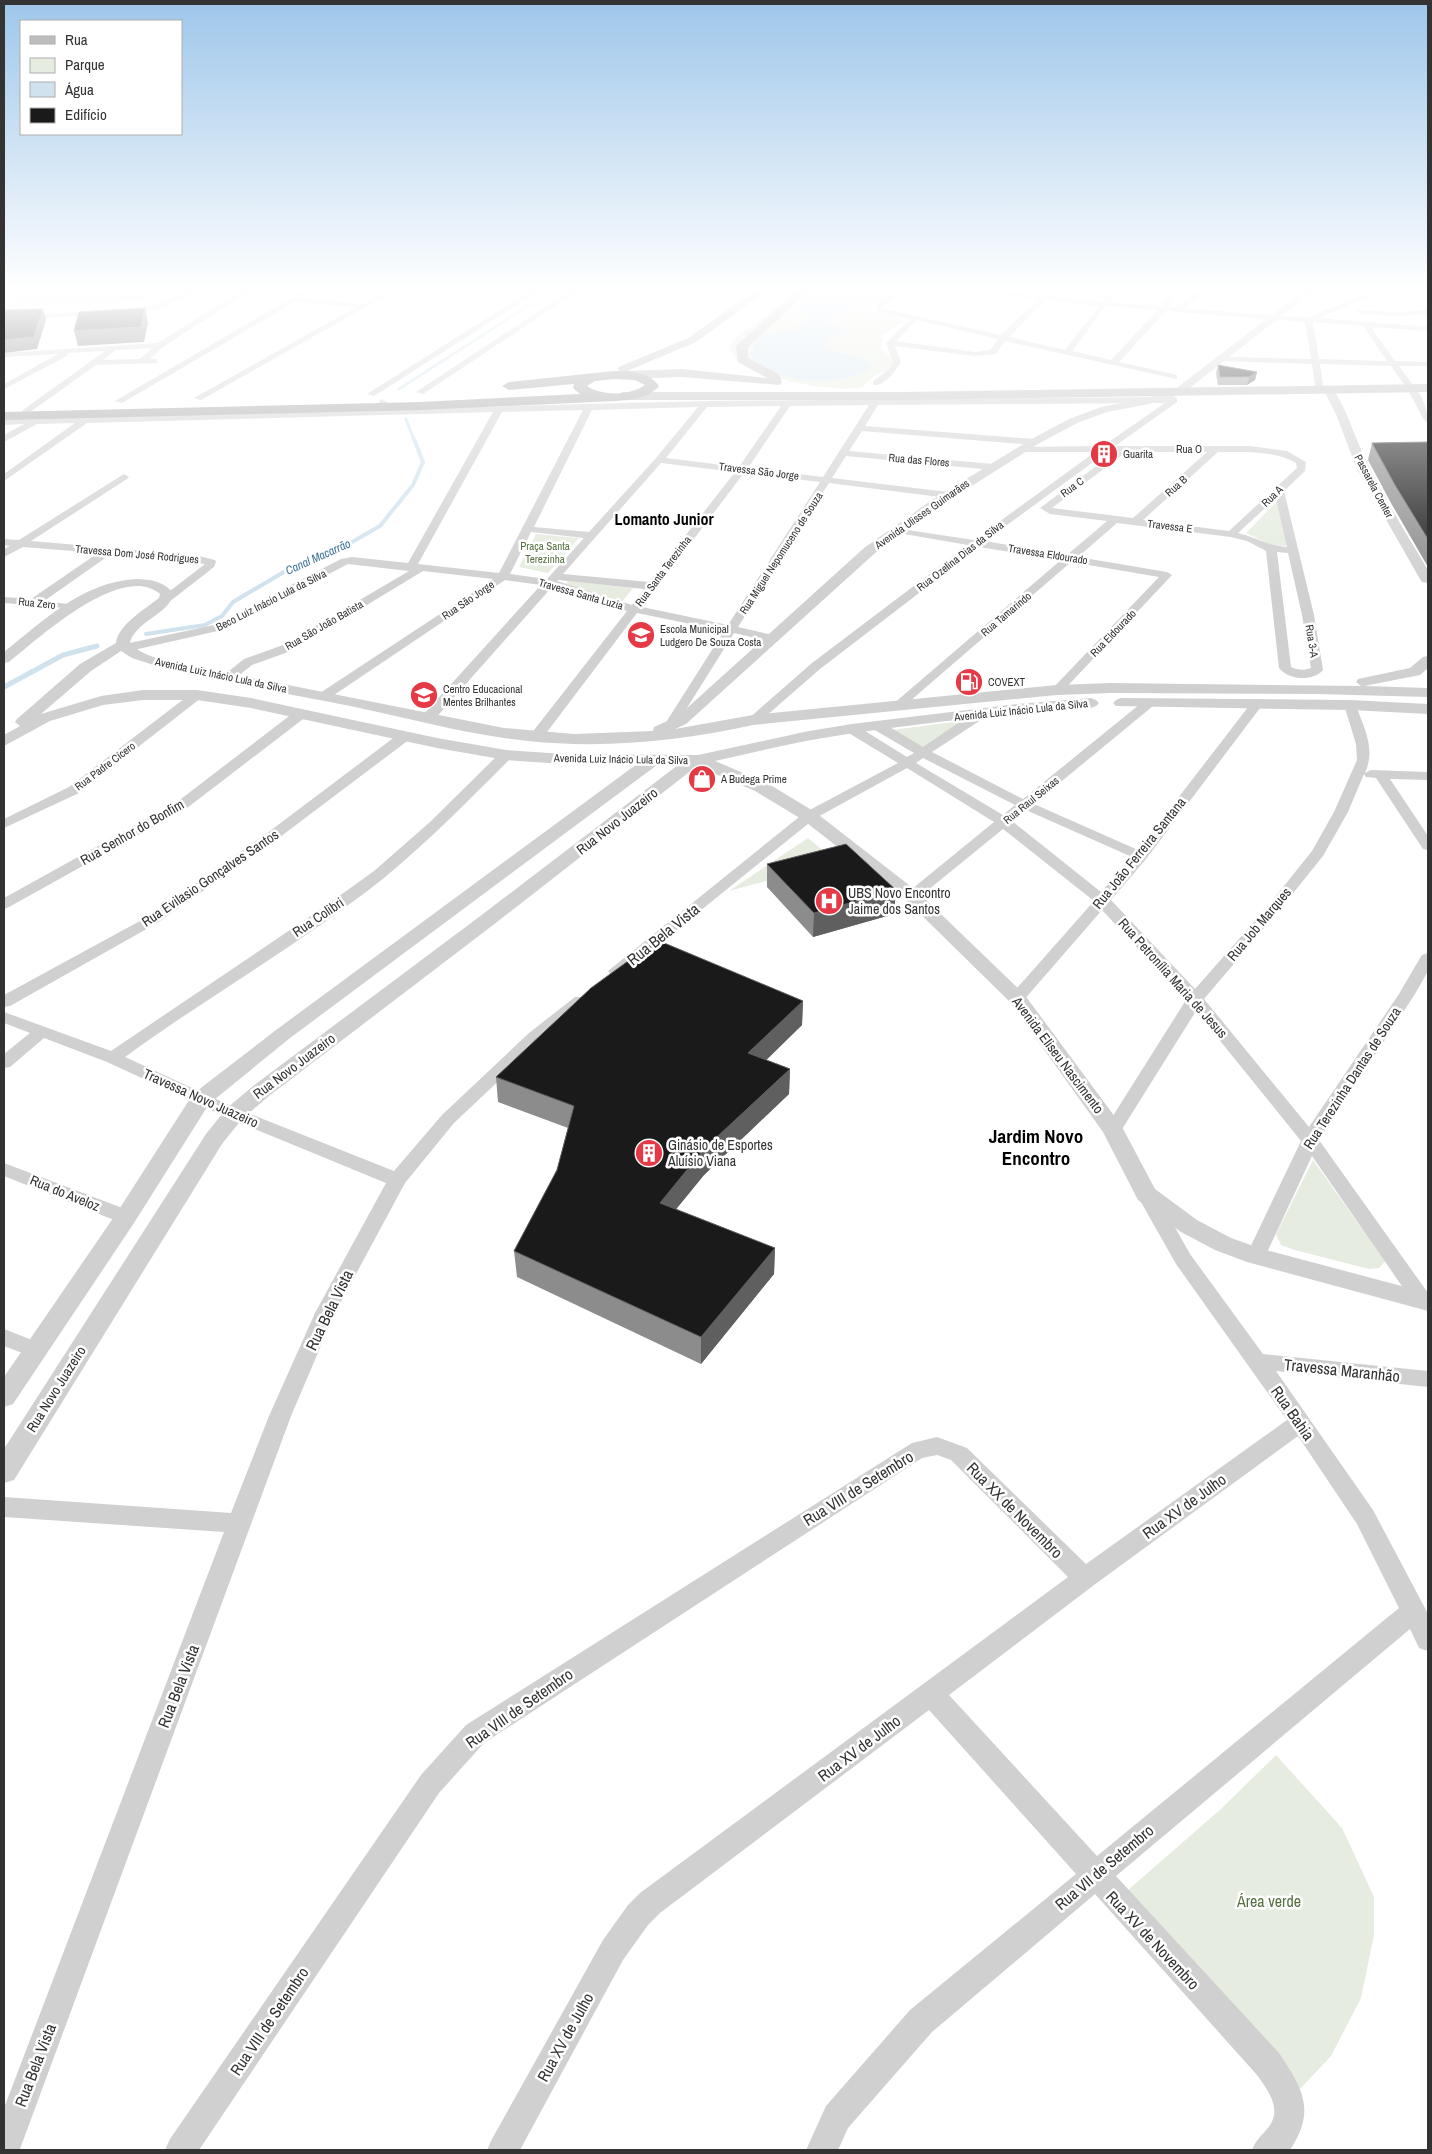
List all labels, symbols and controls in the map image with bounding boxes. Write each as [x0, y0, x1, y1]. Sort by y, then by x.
legend [20, 20, 182, 135]
text: Rua [65, 29, 88, 50]
text: Parque [65, 54, 105, 75]
text: Água [64, 79, 94, 100]
text: Edifício [65, 104, 107, 125]
building icon: Guarita [1089, 439, 1119, 469]
street label: Rua O [1176, 442, 1202, 456]
place label: Guarita [1123, 447, 1153, 461]
street label: Rua das Flores [888, 450, 951, 470]
street label: Passarela Center [1351, 452, 1397, 520]
street label: Travessa São Jorge [718, 459, 800, 483]
street label: Rua B [1162, 472, 1190, 500]
street label: Rua C [1058, 474, 1087, 500]
street label: Avenida Ulisses Guimarães [871, 476, 972, 552]
street label: Rua A [1258, 482, 1286, 510]
street label: Rua Miguel Nepomuceno de Souza [736, 489, 826, 617]
district label: Lomanto Junior [614, 508, 714, 530]
street label: Travessa E [1147, 516, 1193, 536]
street label: Rua Ozelina Dias da Silva [914, 518, 1006, 594]
street label: Rua Santa Terezinha [632, 533, 694, 609]
water label: Canal Macarrão [283, 535, 354, 579]
park label: Praça Santa Terezinha [520, 539, 570, 566]
street label: Travessa Eldourado [1007, 541, 1089, 567]
street label: Travessa Dom José Rodrigues [75, 542, 200, 566]
street label: Beco Luiz Inácio Lula da Silva [214, 566, 328, 634]
street label: Travessa Santa Luzia [537, 575, 625, 613]
street label: Rua São Jorge [439, 577, 497, 623]
street label: Rua Tamarindo [978, 589, 1034, 639]
street label: Rua Zero [18, 594, 56, 612]
street label: Rua São João Batista [282, 597, 366, 653]
street label: Rua Eldourado [1087, 606, 1139, 660]
school or university icon: Escola Municipal Ludgero De Souza Costa [626, 620, 656, 650]
place label: Escola Municipal Ludgero De Souza Costa [660, 622, 761, 649]
street label: Rua 3-A [1302, 624, 1322, 659]
street label: Avenida Luiz Inácio Lula da Silva [153, 654, 288, 696]
fuel station icon: COVEXT [954, 667, 984, 697]
place label: COVEXT [988, 675, 1026, 689]
school or university icon: Centro Educacional Mentes Brilhantes [409, 680, 439, 710]
place label: Centro Educacional Mentes Brilhantes [443, 682, 522, 709]
street label: Avenida Luiz Inácio Lula da Silva [953, 696, 1088, 724]
street label: Rua Padre Cícero [72, 739, 138, 793]
street label: Avenida Luiz Inácio Lula da Silva [553, 751, 688, 767]
shop icon: A Budega Prime [687, 764, 717, 794]
place label: A Budega Prime [720, 772, 787, 786]
street label: Rua Raul Seixas [1000, 773, 1062, 827]
street label: Rua Novo Juazeiro [573, 784, 661, 858]
street label: Rua João Ferreira Santana [1088, 793, 1190, 913]
street label: Rua Senhor do Bonfim [77, 795, 187, 869]
street label: Rua Evilasio Gonçalves Santos [138, 825, 282, 931]
street label: Rua Job Marques [1223, 883, 1295, 964]
place label: UBS Novo Encontro Jaime dos Santos [848, 884, 951, 918]
hospital icon: UBS Novo Encontro Jaime dos Santos [814, 886, 844, 916]
street label: Rua Colibri [289, 893, 347, 941]
street label: Rua Bela Vista [622, 898, 704, 970]
street label: Rua Petronília Maria de Jesus [1114, 914, 1232, 1042]
street label: Avenida Eliseu Nascimento [1008, 992, 1108, 1117]
street label: Rua Terezinha Dantas de Souza [1299, 1003, 1405, 1152]
street label: Rua Novo Juazeiro [249, 1029, 339, 1103]
street label: Travessa Novo Juazeiro [141, 1065, 261, 1131]
district label: Jardim Novo Encontro [989, 1123, 1083, 1171]
place label: Ginásio de Esportes Aluísio Viana [667, 1136, 773, 1170]
building icon: Ginásio de Esportes Aluísio Viana [634, 1138, 664, 1168]
street label: Rua do Aveloz [27, 1171, 103, 1215]
street label: Rua Bela Vista [300, 1265, 358, 1354]
street label: Rua Novo Juazeiro [22, 1343, 90, 1435]
street label: Travessa Maranhão [1283, 1353, 1401, 1387]
street label: Rua Bahia [1266, 1381, 1320, 1445]
street label: Rua VIII de Setembro [799, 1445, 917, 1531]
street label: Rua XX de Novembro [962, 1457, 1068, 1563]
street label: Rua XV de Julho [1138, 1468, 1230, 1544]
street label: Rua Bela Vista [152, 1641, 204, 1731]
street label: Rua VIII de Setembro [461, 1663, 577, 1753]
street label: Rua XV de Julho [813, 1710, 905, 1786]
street label: Rua VII de Setembro [1050, 1819, 1158, 1915]
street label: Rua XV de Novembro [1101, 1886, 1205, 1994]
park label: Área verde [1236, 1890, 1301, 1912]
street label: Rua VIII de Setembro [225, 1963, 313, 2079]
street label: Rua XV de Julho [532, 1989, 598, 2085]
street label: Rua Bela Vista [9, 2020, 61, 2110]

